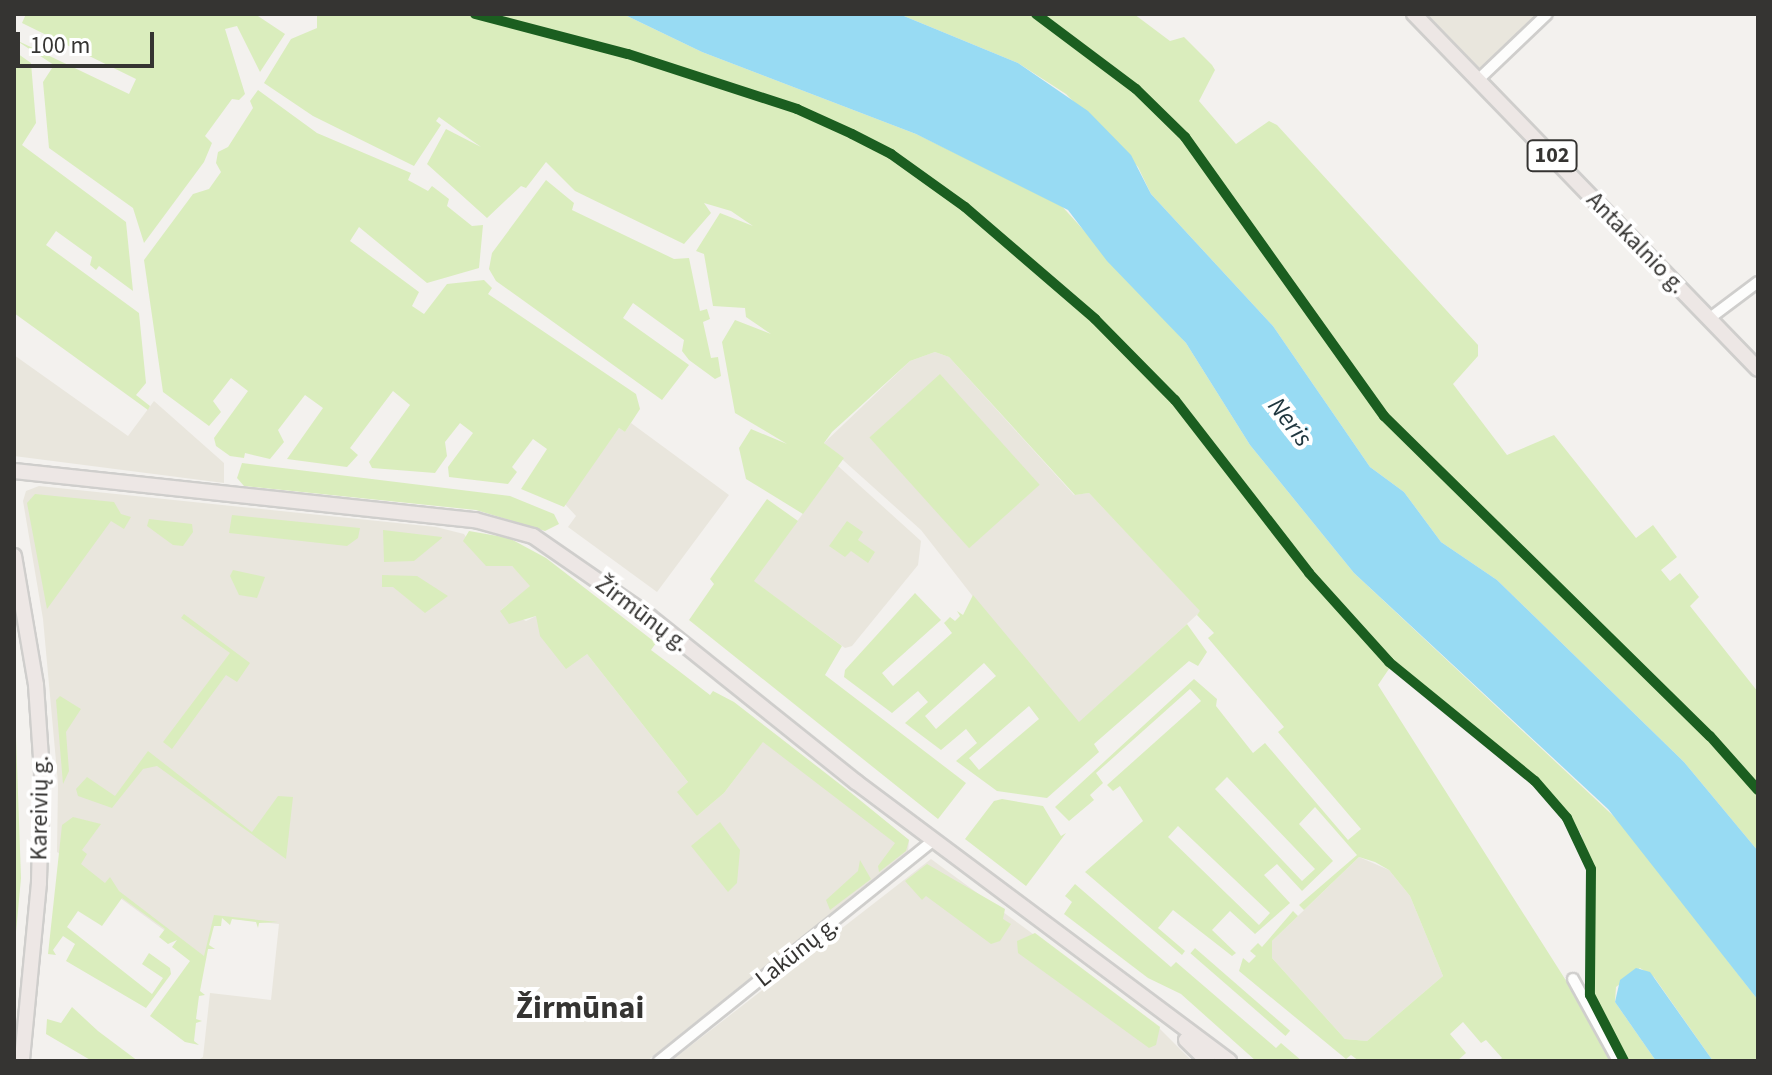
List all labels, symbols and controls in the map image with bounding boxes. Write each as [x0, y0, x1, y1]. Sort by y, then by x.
scale bar [20, 16, 158, 66]
text: 100 m [30, 28, 90, 63]
road number: 102 [1526, 138, 1578, 174]
street label: Antakalnio g. [1580, 186, 1692, 300]
water label: Neris [1261, 391, 1319, 453]
street label: Žirmūnų g. [590, 570, 694, 658]
street label: Kareivių g. [25, 755, 55, 861]
street label: Lakūnų g. [750, 911, 844, 993]
district label: Žirmūnai [516, 989, 644, 1027]

